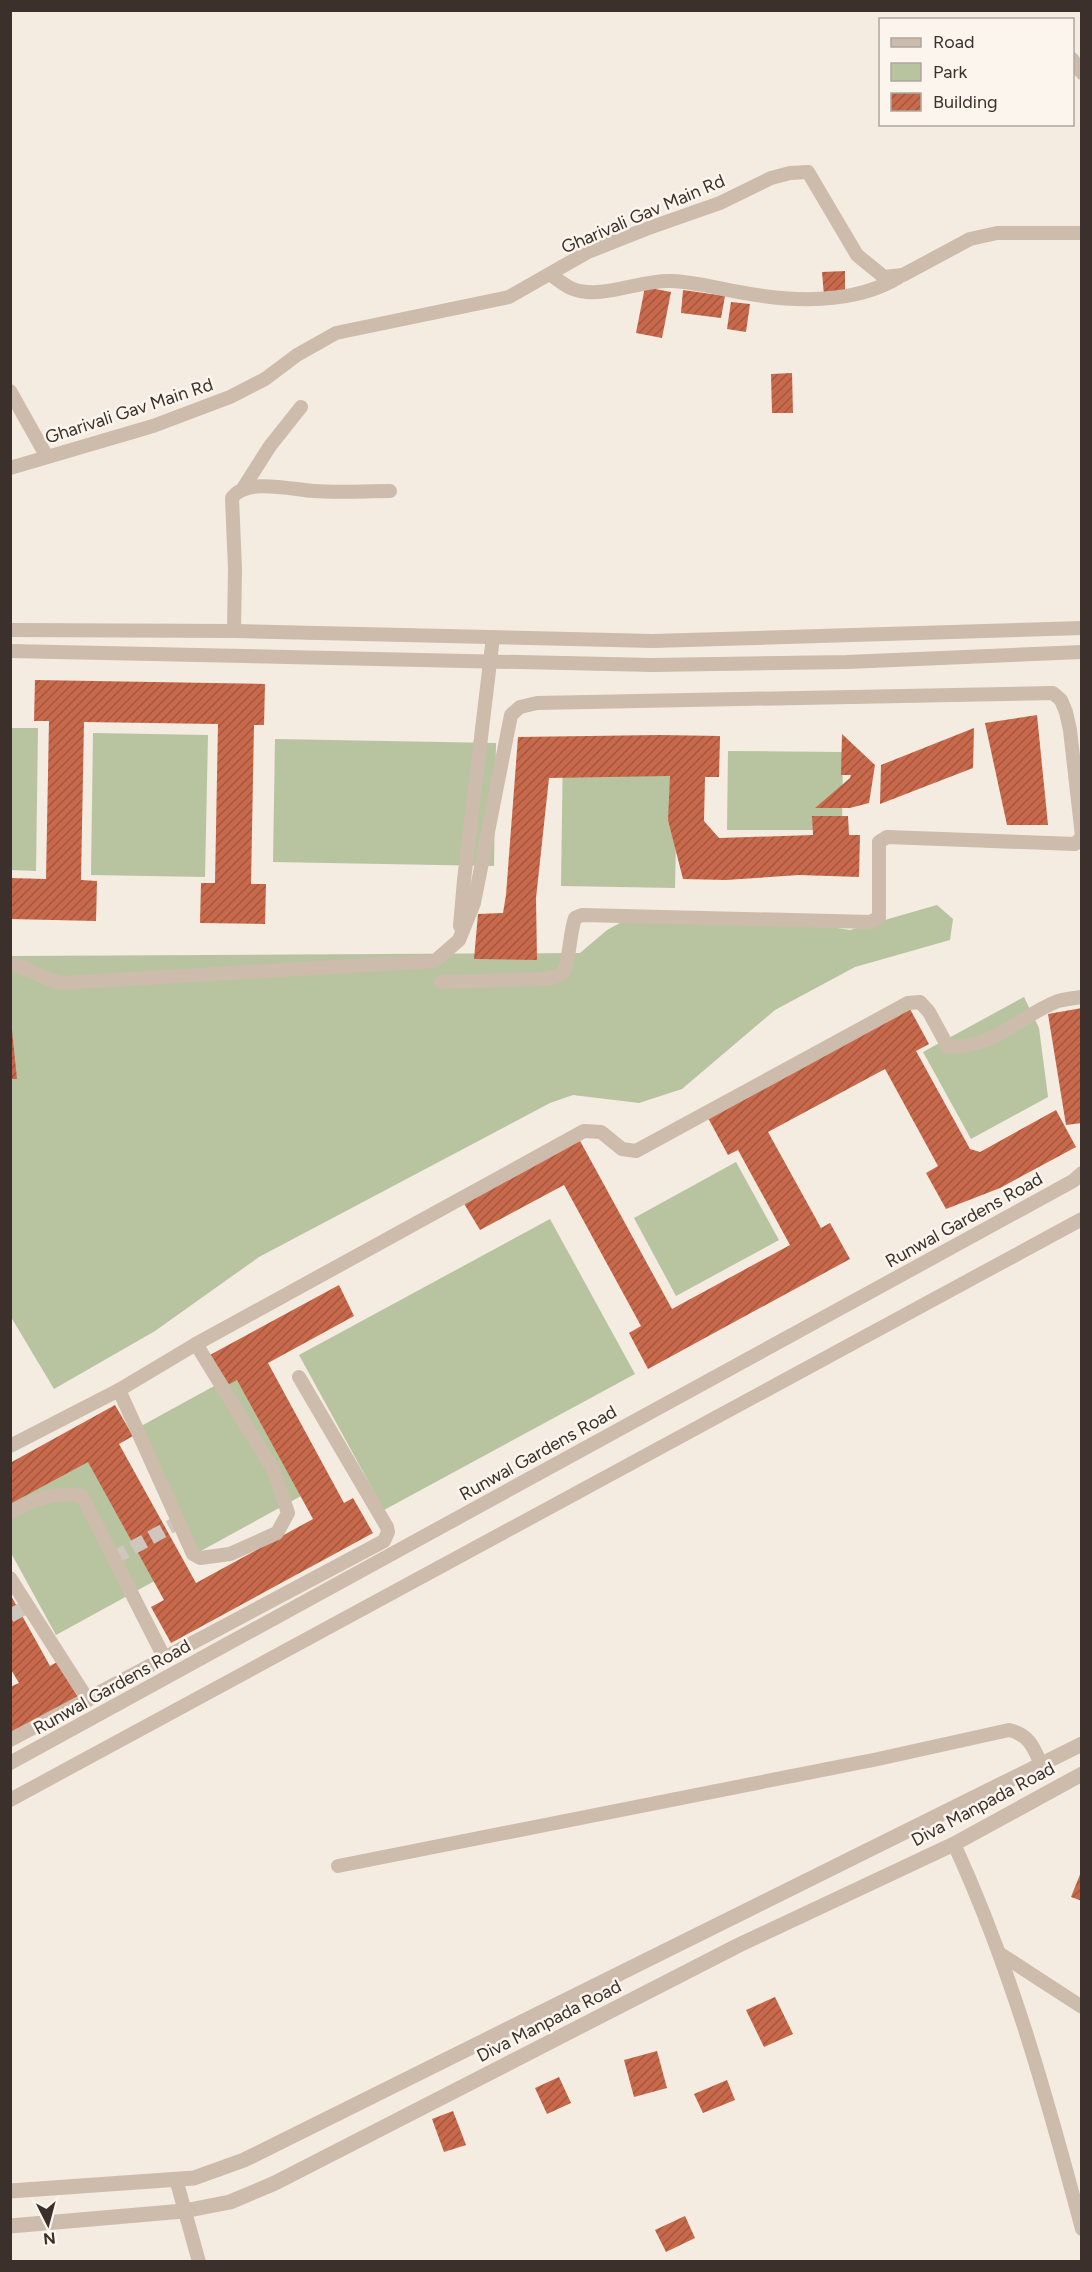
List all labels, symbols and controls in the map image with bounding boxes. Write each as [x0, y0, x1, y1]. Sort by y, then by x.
legend [879, 18, 1074, 126]
text: Road [933, 31, 974, 53]
text: Park [933, 61, 968, 83]
text: Building [933, 91, 998, 113]
street label: Gharivali Gav Main Rd [558, 170, 728, 258]
street label: Gharivali Gav Main Rd [42, 373, 216, 449]
street label: Runwal Gardens Road [882, 1168, 1046, 1272]
street label: Runwal Gardens Road [456, 1401, 620, 1505]
street label: Runwal Gardens Road [30, 1635, 194, 1739]
street label: Diva Manpada Road [908, 1757, 1058, 1851]
street label: Diva Manpada Road [473, 1975, 625, 2067]
north arrow [18, 2194, 78, 2254]
text: N [42, 2228, 57, 2249]

